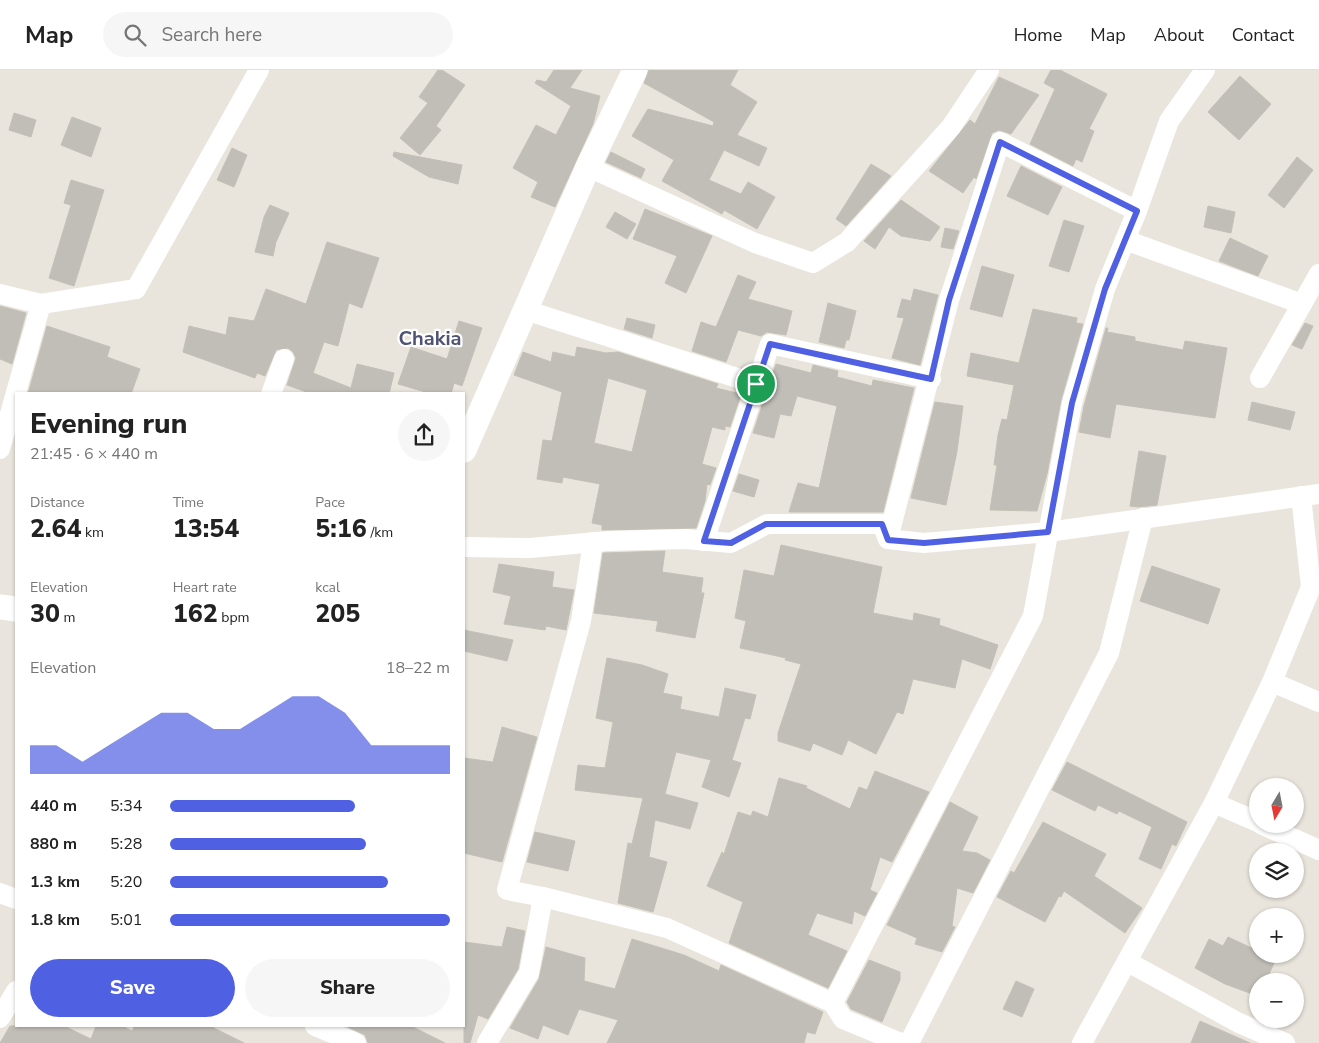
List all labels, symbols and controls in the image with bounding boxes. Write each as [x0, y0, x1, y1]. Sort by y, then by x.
search box [103, 12, 453, 57]
text: Map [25, 19, 73, 51]
icon: search [121, 21, 149, 49]
text: Search here [161, 22, 262, 48]
text: Home [1014, 23, 1062, 47]
text: Map [1090, 23, 1126, 47]
text: About [1154, 23, 1204, 47]
text: Contact [1232, 23, 1294, 47]
district label: Chakia [399, 325, 461, 352]
pin [735, 363, 777, 405]
icon: arrive [742, 370, 770, 398]
text: Evening run [30, 405, 187, 443]
button: share [398, 409, 450, 461]
text: 21:45 · 6 × 440 m [30, 443, 158, 465]
text: Distance [30, 493, 84, 512]
text: Time [173, 493, 204, 512]
text: Pace [315, 493, 345, 512]
text: 2.64 [30, 512, 82, 546]
text: 13:54 [173, 512, 239, 546]
text: 5:16 [315, 512, 367, 546]
text: km [82, 523, 104, 542]
text: /km [367, 523, 393, 542]
text: Elevation [30, 578, 88, 597]
text: Heart rate [173, 578, 237, 597]
text: kcal [315, 578, 340, 597]
text: 30 [30, 597, 60, 631]
text: 162 [173, 597, 218, 631]
text: 205 [315, 597, 360, 631]
text: m [60, 608, 76, 627]
text: bpm [218, 608, 250, 627]
text: Elevation [30, 657, 96, 679]
text: 18–22 m [386, 657, 450, 679]
north arrow [1249, 778, 1304, 832]
map controls [1249, 778, 1304, 1028]
text: 440 m [30, 795, 77, 817]
text: 5:34 [110, 795, 142, 817]
text: 880 m [30, 833, 77, 855]
text: 5:28 [110, 833, 142, 855]
button: layers [1249, 843, 1304, 898]
text: 1.3 km [30, 871, 80, 893]
text: 5:20 [110, 871, 142, 893]
button: + [1249, 908, 1304, 963]
text: 1.8 km [30, 909, 80, 931]
text: 5:01 [110, 909, 142, 931]
button: Save [30, 959, 235, 1017]
button: Share [245, 959, 450, 1017]
button: − [1249, 973, 1304, 1028]

